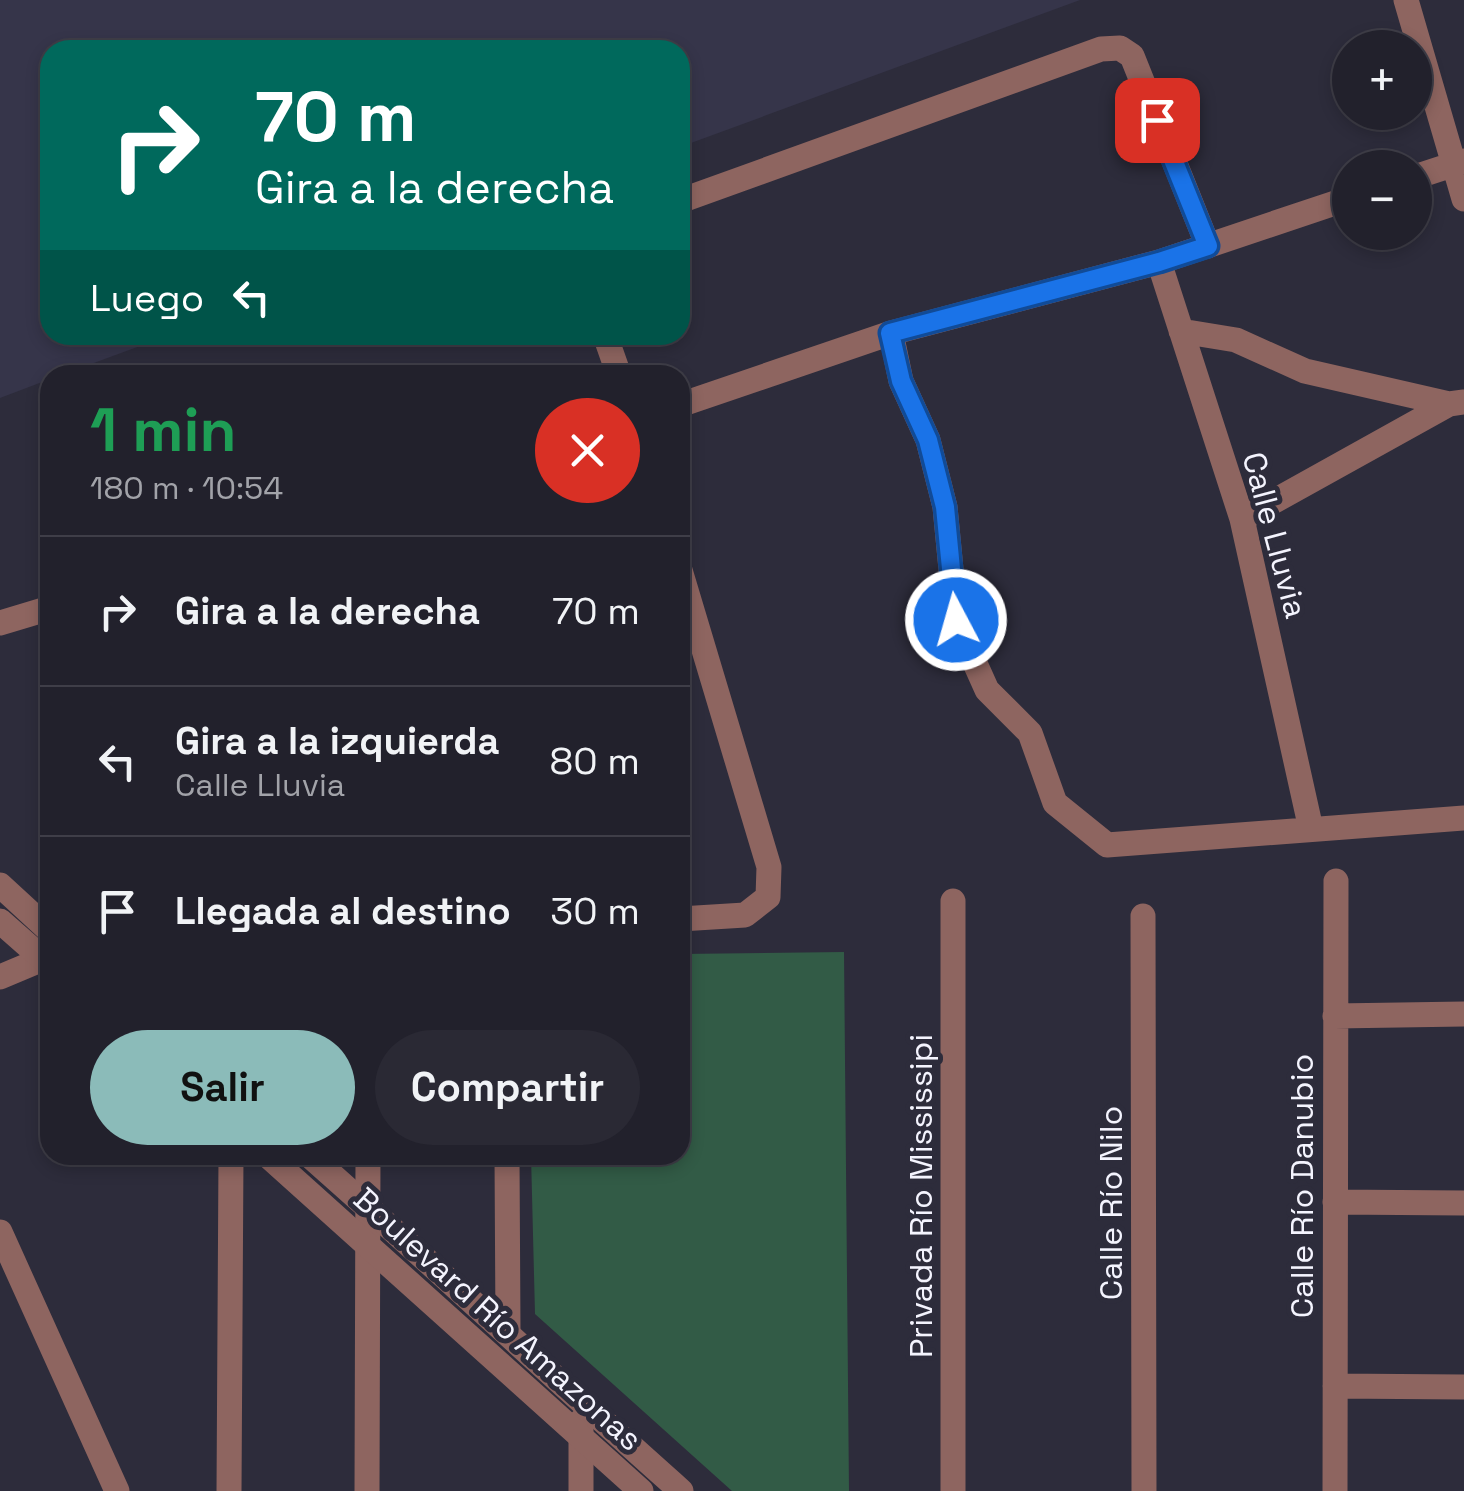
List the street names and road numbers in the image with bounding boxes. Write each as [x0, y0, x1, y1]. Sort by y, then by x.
street label: Calle Lluvia [1234, 448, 1316, 622]
street label: Privada Río Mississipi [901, 1034, 941, 1358]
street label: Calle Río Danubio [1282, 1054, 1322, 1318]
street label: Calle Río Nilo [1091, 1106, 1131, 1300]
street label: Boulevard Río Amazonas [346, 1179, 650, 1459]

